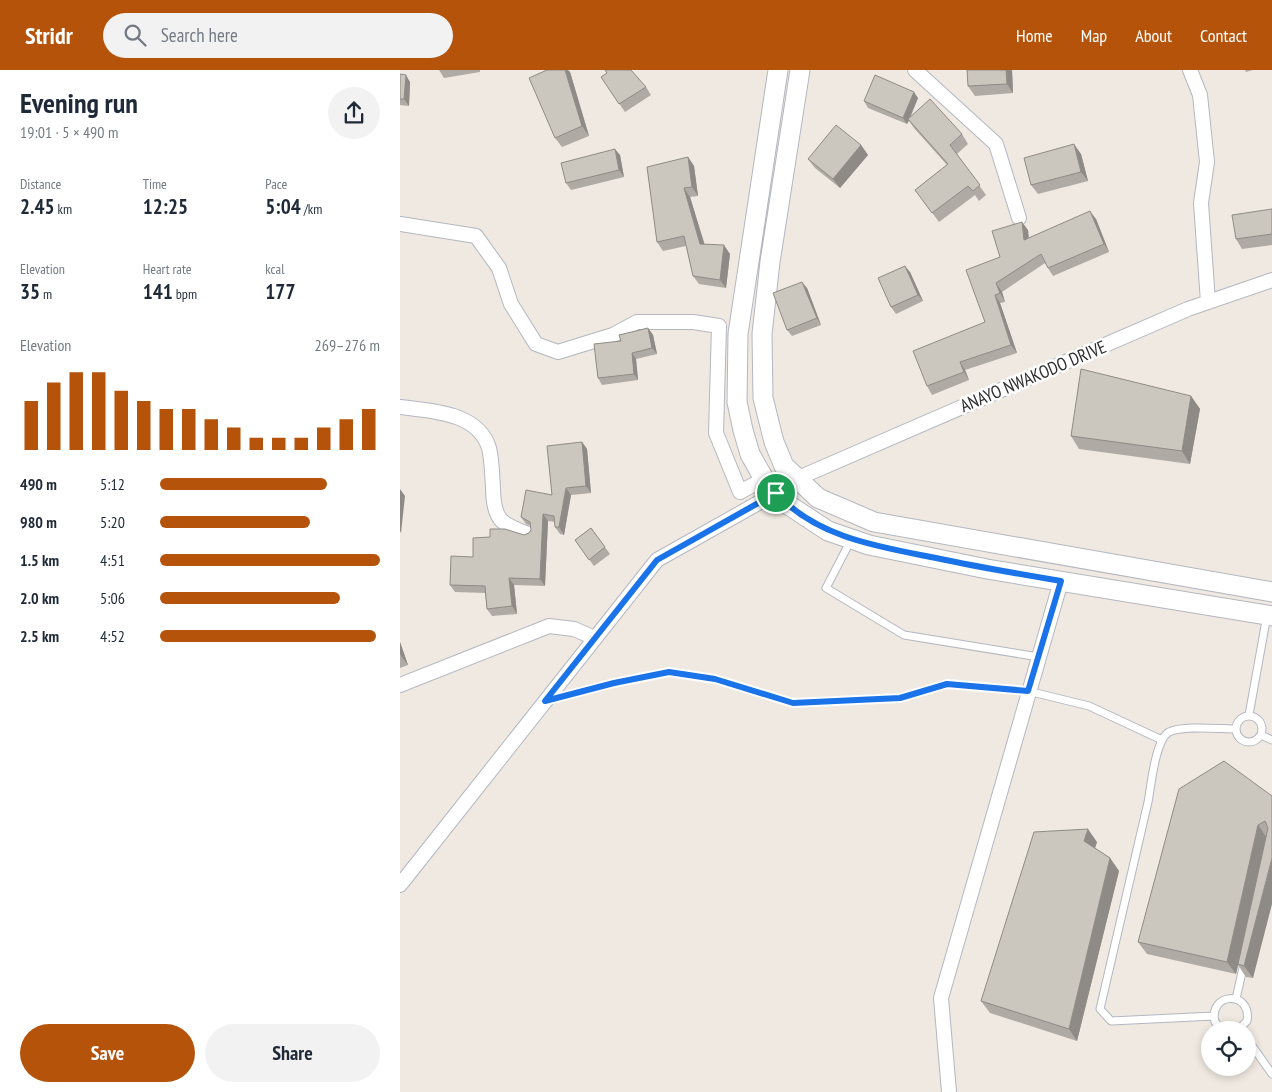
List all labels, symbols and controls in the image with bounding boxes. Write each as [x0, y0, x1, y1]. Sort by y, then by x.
search box [103, 13, 453, 58]
text: Stridr [25, 20, 73, 51]
icon: search [121, 21, 149, 49]
text: Search here [161, 23, 238, 47]
text: Home [1016, 24, 1053, 47]
text: Map [1081, 24, 1107, 47]
text: About [1135, 24, 1172, 47]
text: Contact [1200, 24, 1247, 47]
text: Evening run [20, 84, 138, 121]
button: share [328, 87, 380, 139]
text: 19:01 · 5 × 490 m [20, 122, 118, 142]
text: Distance [20, 175, 61, 193]
text: Time [143, 175, 167, 193]
text: Pace [265, 175, 287, 193]
text: 2.45 [20, 193, 55, 220]
text: 12:25 [143, 193, 188, 220]
text: 5:04 [265, 193, 301, 220]
text: km [55, 200, 72, 218]
text: /km [301, 200, 322, 218]
text: Elevation [20, 260, 65, 278]
text: Heart rate [143, 260, 192, 278]
text: kcal [265, 260, 284, 278]
text: 35 [20, 278, 40, 305]
text: 141 [143, 278, 173, 305]
text: 177 [265, 278, 295, 305]
text: m [40, 285, 52, 303]
text: bpm [173, 285, 197, 303]
text: Elevation [20, 335, 71, 355]
text: 269–276 m [315, 335, 380, 355]
street label: ANAYO NWAKODO DRIVE [956, 335, 1110, 417]
pin [755, 472, 797, 514]
text: 490 m [20, 474, 57, 494]
text: 5:12 [100, 474, 125, 494]
icon: arrive [762, 479, 790, 507]
text: 980 m [20, 512, 57, 532]
text: 5:20 [100, 512, 125, 532]
text: 1.5 km [20, 550, 59, 570]
text: 4:51 [100, 550, 125, 570]
text: 2.0 km [20, 588, 59, 608]
text: 5:06 [100, 588, 125, 608]
text: 2.5 km [20, 626, 59, 646]
text: 4:52 [100, 626, 125, 646]
map controls [1201, 1021, 1256, 1076]
button: locate [1201, 1021, 1256, 1076]
button: Save [20, 1024, 195, 1082]
button: Share [205, 1024, 380, 1082]

